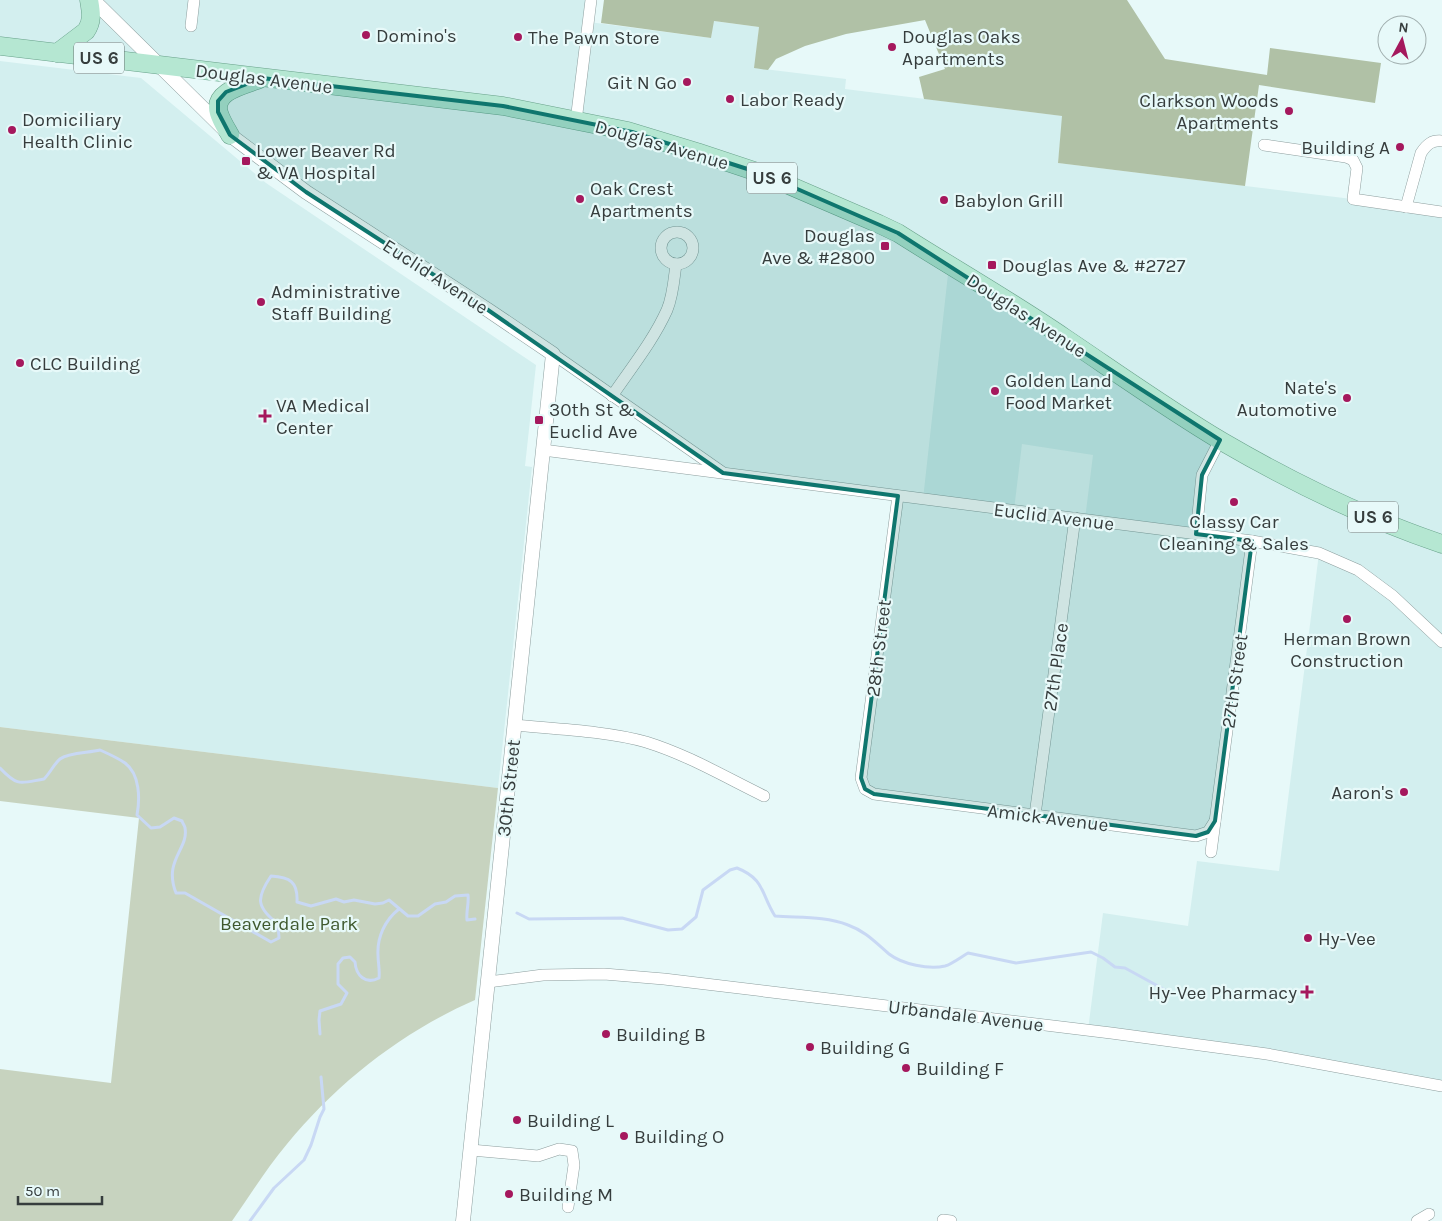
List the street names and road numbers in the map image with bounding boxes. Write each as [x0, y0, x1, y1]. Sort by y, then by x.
road number: US 6 [74, 42, 124, 74]
street label: Douglas Avenue [194, 60, 334, 98]
street label: Douglas Avenue [592, 115, 731, 175]
road number: US 6 [747, 162, 797, 194]
street label: Euclid Avenue [379, 235, 492, 319]
street label: Douglas Avenue [963, 269, 1090, 363]
street label: Euclid Avenue [992, 499, 1115, 535]
road number: US 6 [1348, 502, 1398, 532]
street label: 28th Street [862, 598, 896, 698]
street label: 27th Place [1039, 622, 1073, 713]
street label: 27th Street [1217, 632, 1253, 730]
street label: 30th Street [493, 738, 525, 838]
street label: Amick Avenue [986, 800, 1110, 836]
street label: Urbandale Avenue [887, 996, 1045, 1036]

